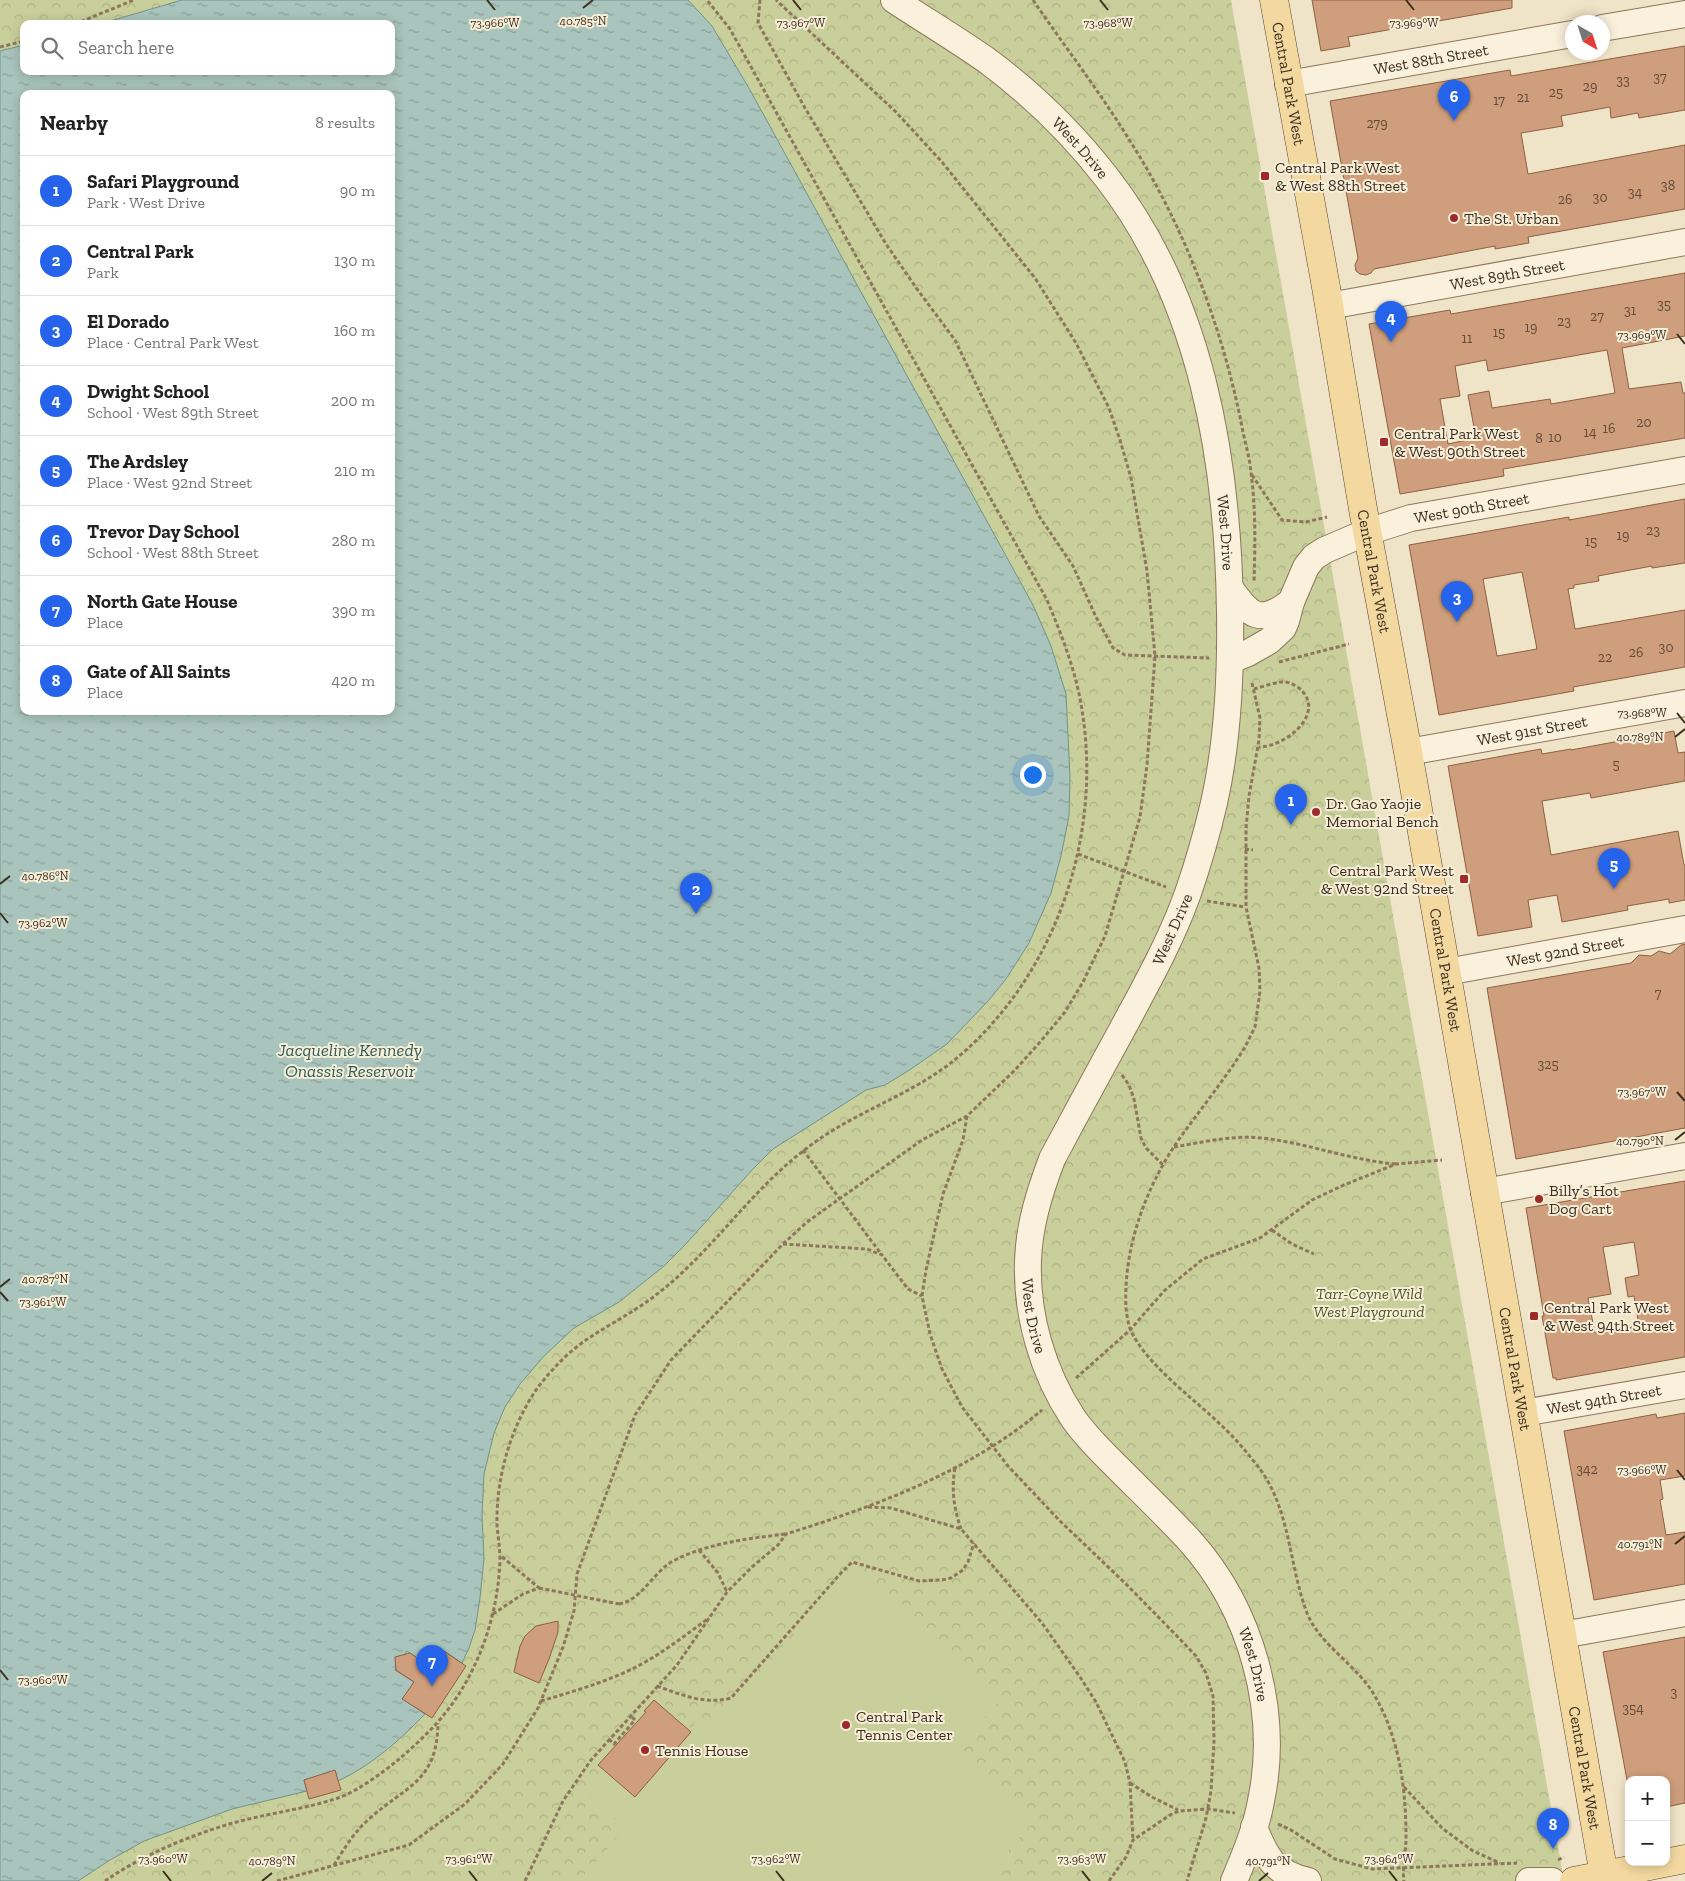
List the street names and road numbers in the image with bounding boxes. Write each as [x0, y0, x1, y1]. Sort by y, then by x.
street label: Central Park West [1268, 21, 1309, 147]
street label: West 88th Street [1372, 40, 1490, 79]
street label: West Drive [1048, 113, 1113, 182]
street label: West 89th Street [1448, 255, 1566, 294]
street label: West 90th Street [1412, 488, 1531, 527]
street label: West Drive [1213, 494, 1238, 571]
street label: Central Park West [1353, 508, 1395, 635]
street label: West 91st Street [1475, 711, 1589, 750]
street label: West Drive [1148, 891, 1197, 968]
street label: Central Park West [1425, 907, 1466, 1033]
street label: West 92nd Street [1505, 931, 1625, 971]
street label: West Drive [1018, 1278, 1050, 1356]
street label: Central Park West [1495, 1306, 1535, 1432]
street label: West 94th Street [1545, 1380, 1663, 1419]
street label: West Drive [1234, 1625, 1272, 1703]
street label: Central Park West [1565, 1705, 1605, 1831]

